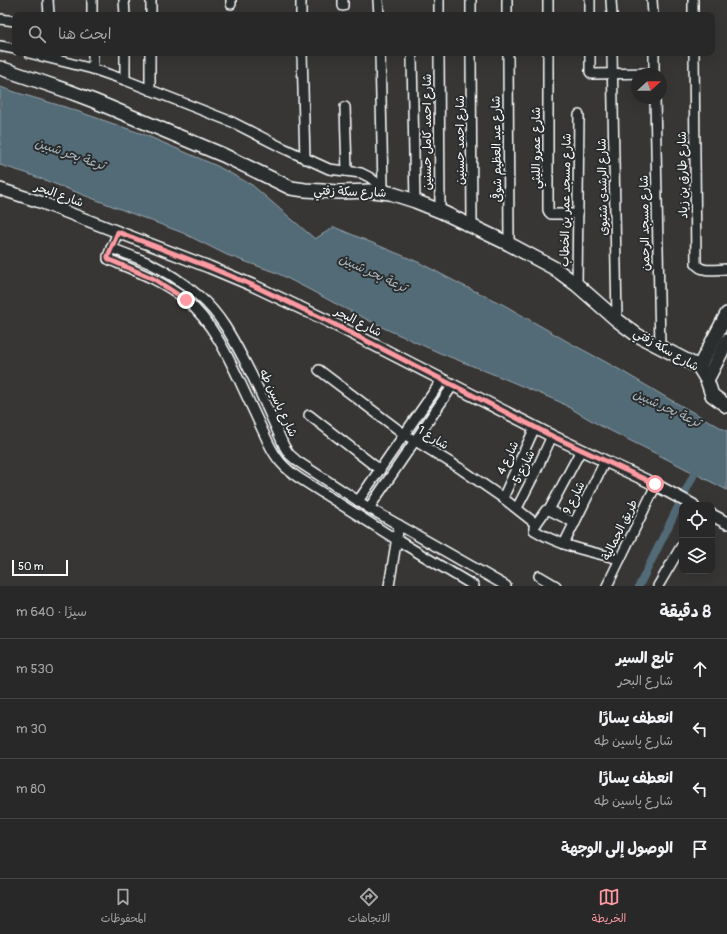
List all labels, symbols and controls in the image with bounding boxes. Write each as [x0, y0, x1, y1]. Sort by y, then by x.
search box [12, 12, 715, 56]
icon: search [26, 23, 48, 45]
text: ابحث هنا [58, 25, 111, 44]
north arrow [631, 68, 667, 104]
street label: شارع احمد كامل حسنين [420, 74, 436, 190]
street label: شارع احمد حسنين [453, 95, 469, 185]
street label: شارع عبد العظيم شوقى [489, 96, 506, 202]
street label: شارع عمرو الليثي [529, 107, 547, 189]
street label: شارع طارق بن زياد [675, 131, 692, 219]
street label: شارع مسجد عمر بن الخطاب [557, 133, 576, 267]
water label: ترعة بحر شبين [33, 135, 109, 174]
street label: شارع الرشدى شتيوى [595, 138, 612, 236]
street label: شارع مسجد الرحمن [637, 175, 654, 271]
street label: شارع البحر [31, 179, 86, 212]
street label: شارع سكة زفتي [313, 183, 387, 204]
water label: ترعة بحر شبين [337, 250, 411, 297]
route end [177, 291, 195, 309]
street label: شارع البحر [331, 303, 384, 341]
street label: شارع سكة زفتي [629, 325, 701, 377]
street label: شارع ياسين طه [255, 367, 300, 440]
water label: ترعة بحر شبين [631, 385, 705, 432]
street label: شارع 1 [414, 423, 451, 454]
street label: شارع 4 [494, 439, 523, 478]
street label: شارع 5 [510, 448, 539, 486]
route start [646, 475, 664, 493]
street label: شارع 9 [560, 479, 589, 517]
street label: طريق الجمالية [599, 497, 641, 563]
map controls [679, 502, 715, 574]
button: locate [679, 502, 715, 538]
button: layers [679, 538, 715, 574]
scale bar [12, 558, 68, 577]
text: 50 m [18, 560, 44, 573]
text: 8 دقيقة [660, 601, 711, 622]
text: سيرًا · 640 m [16, 604, 87, 620]
text: تابع السير [616, 649, 673, 668]
icon: ahead [689, 658, 711, 680]
text: 530 m [16, 661, 54, 677]
text: شارع البحر [618, 673, 673, 689]
text: انعطف يسارًا [599, 709, 673, 728]
icon: left [689, 718, 711, 740]
text: 30 m [16, 721, 47, 737]
text: شارع ياسين طه [594, 733, 673, 749]
text: انعطف يسارًا [599, 769, 673, 788]
icon: left [689, 778, 711, 800]
text: 80 m [16, 781, 46, 797]
text: شارع ياسين طه [594, 793, 673, 809]
icon: arrive [689, 838, 711, 860]
text: الوصول إلى الوجهة [561, 839, 673, 858]
tab: المحفوظات [101, 886, 146, 928]
tab: الاتجاهات [348, 886, 390, 928]
tab: الخريطة [592, 886, 626, 928]

